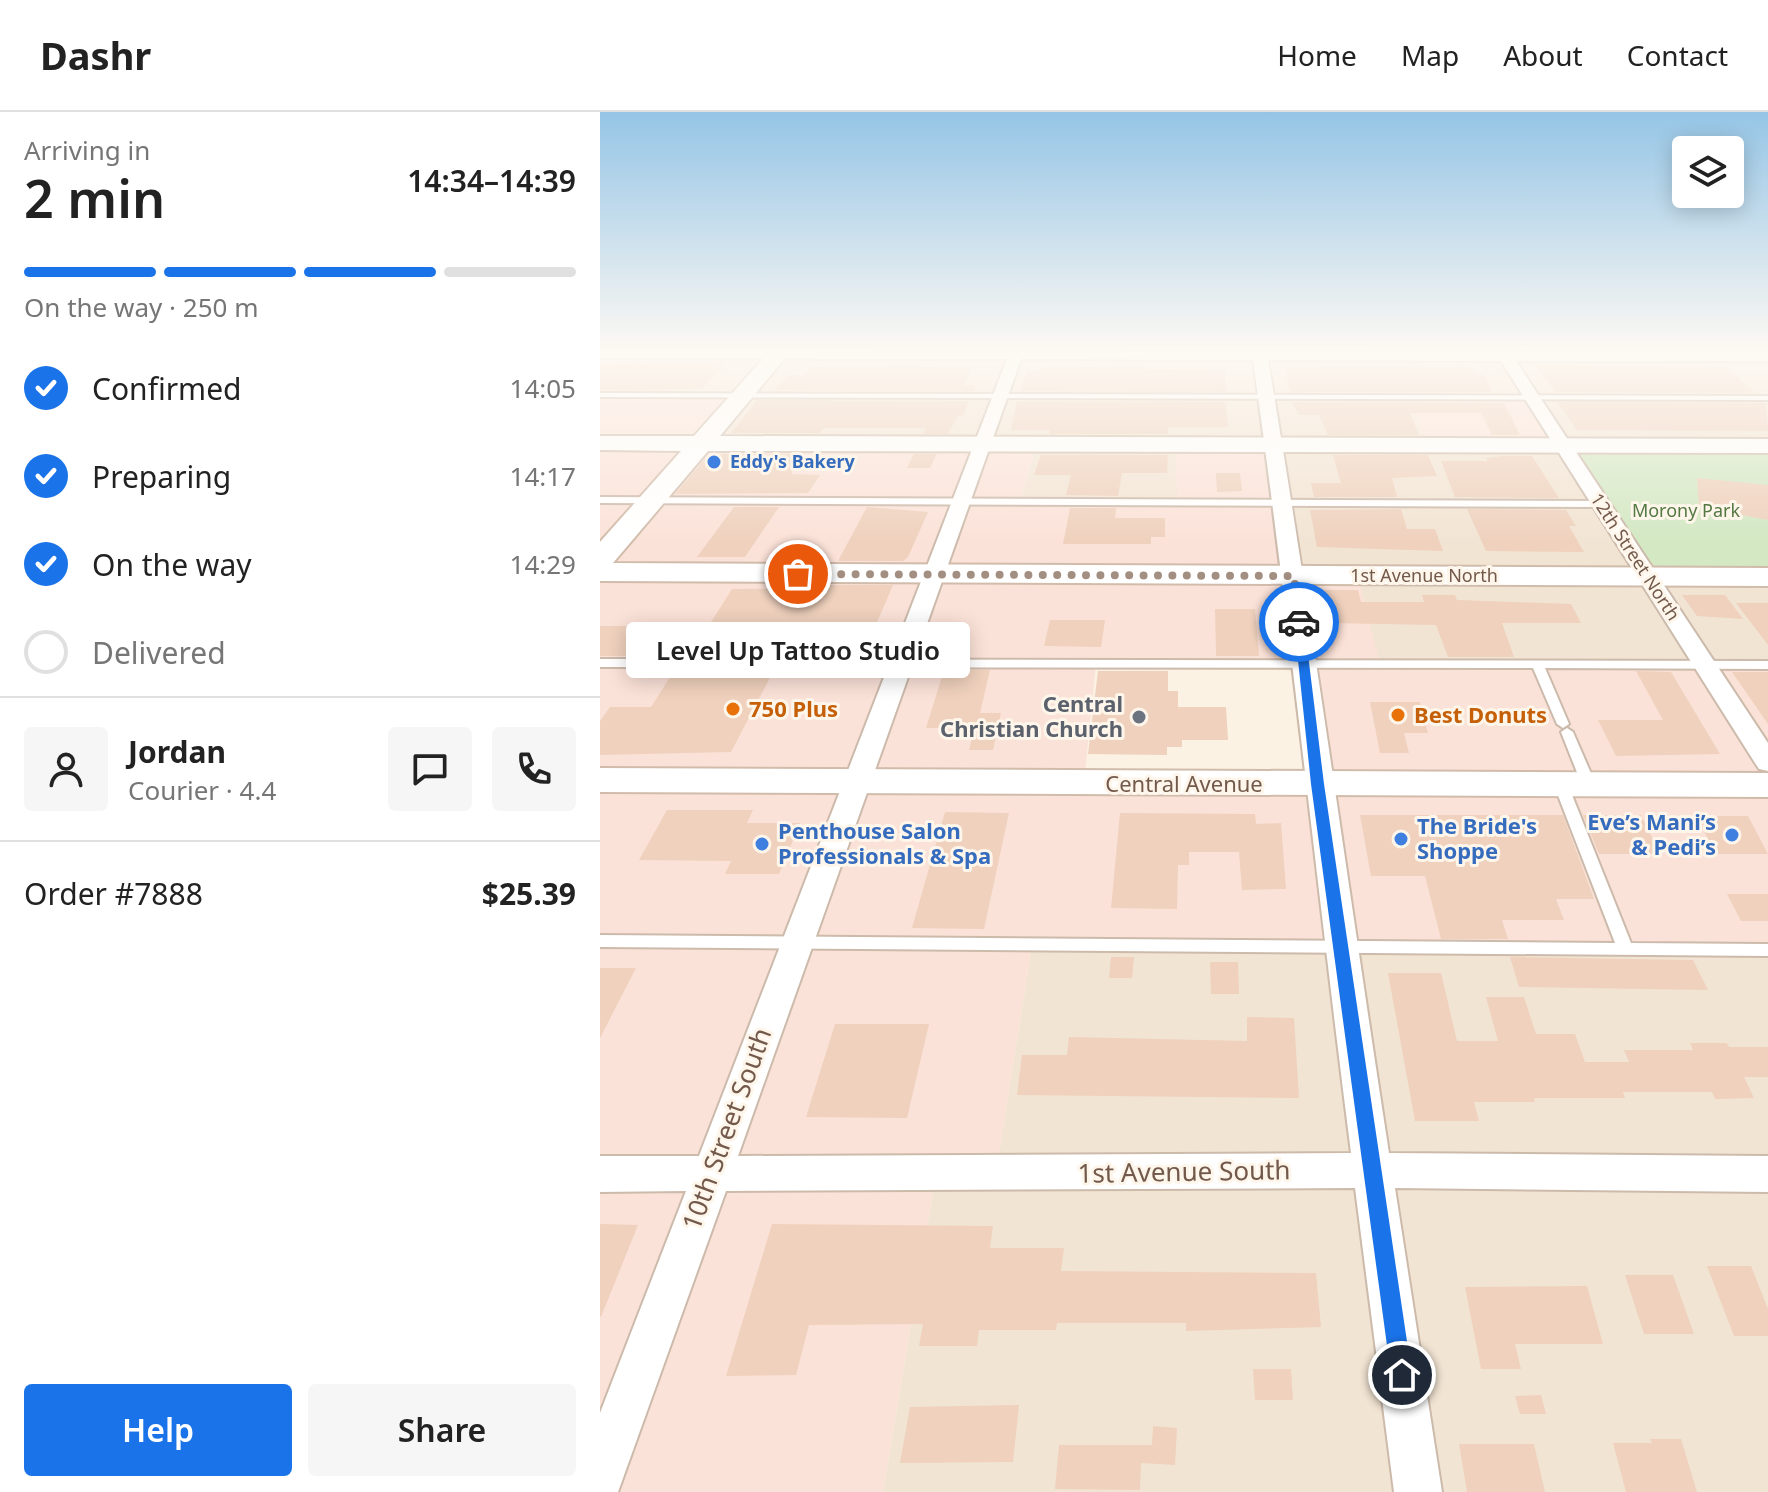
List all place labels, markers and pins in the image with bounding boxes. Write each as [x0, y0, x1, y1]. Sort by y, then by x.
place label: Eddy's Bakery [730, 449, 855, 473]
marker: Eddy's Bakery [705, 453, 723, 471]
pin [764, 540, 832, 608]
callout: Level Up Tattoo Studio [626, 622, 970, 678]
place label: Central Christian Church [940, 688, 1123, 743]
place label: 750 Plus [749, 693, 838, 723]
place label: Best Donuts [1414, 699, 1547, 729]
marker: 750 Plus [724, 700, 742, 718]
marker: Best Donuts [1389, 706, 1407, 724]
marker: Central Christian Church [1130, 708, 1148, 726]
place label: Eve’s Mani’s & Pedi’s [1587, 806, 1716, 861]
place label: The Bride's Shoppe [1417, 810, 1537, 865]
place label: Penthouse Salon Professionals & Spa [778, 815, 991, 870]
marker: Eve’s Mani’s & Pedi’s [1723, 826, 1741, 844]
marker: The Bride's Shoppe [1392, 830, 1410, 848]
marker: Penthouse Salon Professionals & Spa [753, 835, 771, 853]
pin [1368, 1341, 1436, 1409]

